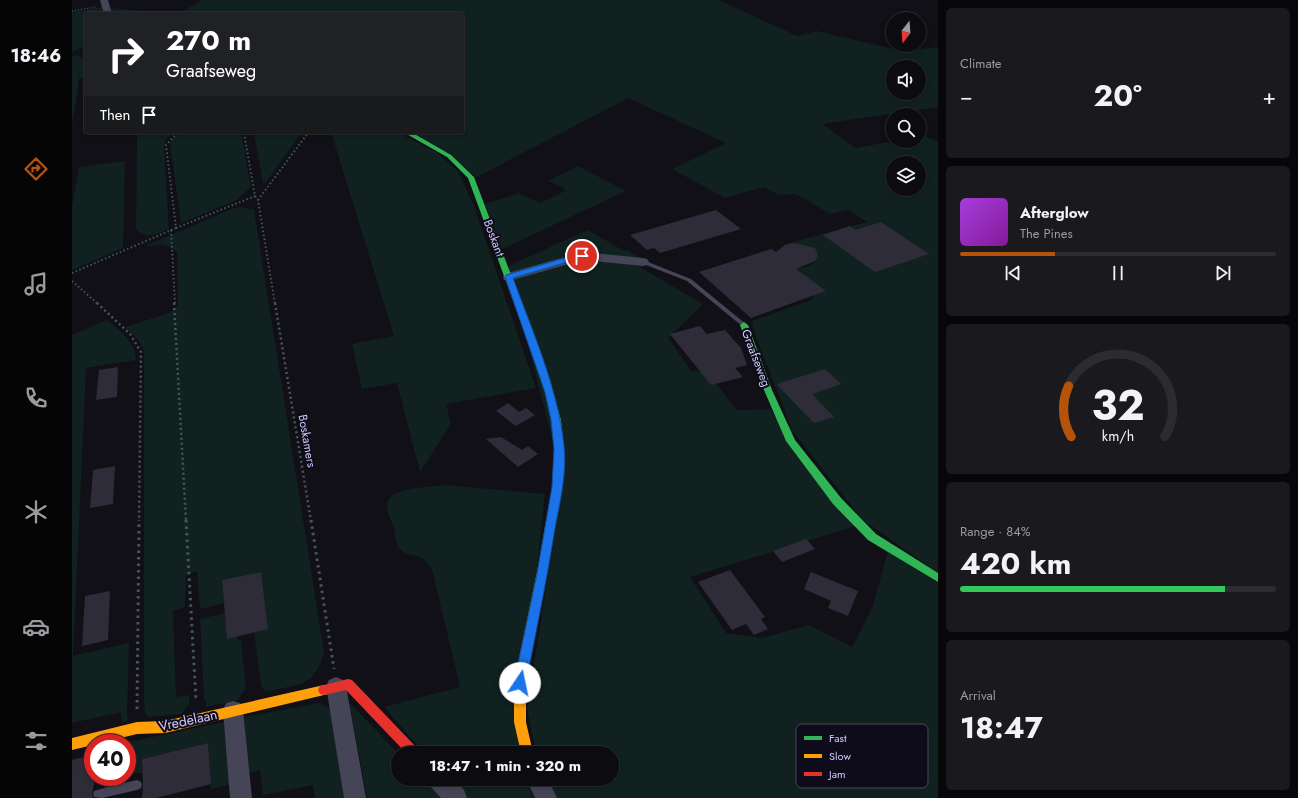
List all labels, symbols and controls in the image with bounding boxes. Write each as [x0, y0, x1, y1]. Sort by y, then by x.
north arrow [886, 12, 926, 52]
map controls [886, 12, 926, 196]
text: 270 m [166, 20, 251, 61]
icon: right [100, 28, 152, 80]
text: 18:46 [11, 43, 61, 69]
text: Climate [960, 54, 1001, 73]
text: Graafseweg [166, 58, 256, 84]
button: sound [886, 60, 926, 100]
text: 20° [1094, 74, 1142, 117]
text: − [960, 80, 973, 112]
text: + [1262, 80, 1276, 112]
text: Then [100, 104, 130, 126]
icon: arrive [138, 104, 160, 126]
button: search [886, 108, 926, 148]
icon: directions [22, 155, 50, 183]
button: layers [886, 156, 926, 196]
text: Afterglow [1020, 202, 1089, 224]
street label: Boskant [479, 217, 509, 259]
text: The Pines [1020, 224, 1073, 243]
pin [565, 239, 599, 273]
icon: arrive [571, 245, 593, 267]
icon: previous [1002, 262, 1024, 284]
icon: pause [1107, 262, 1129, 284]
icon: next [1212, 262, 1234, 284]
icon: music [22, 270, 50, 298]
street label: Graafseweg [737, 327, 775, 389]
text: 32 [1091, 375, 1145, 436]
icon: phone [22, 384, 50, 412]
street label: Boskamers [293, 413, 321, 469]
text: km/h [1102, 426, 1134, 446]
icon: climate [22, 498, 50, 526]
text: Range · 84% [960, 522, 1031, 541]
text: 420 km [960, 542, 1071, 585]
icon: car [22, 613, 50, 641]
position arrow [499, 662, 541, 704]
text: Arrival [960, 686, 996, 705]
street label: Vredelaan [157, 704, 219, 736]
text: 18:47 [960, 706, 1043, 749]
legend [796, 724, 928, 788]
icon: filters [22, 727, 50, 755]
text: Fast [829, 730, 847, 746]
speed limit sign: 40 [84, 734, 136, 786]
text: Slow [829, 748, 851, 764]
text: 18:47 · 1 min · 320 m [429, 755, 581, 777]
text: Jam [827, 766, 846, 782]

